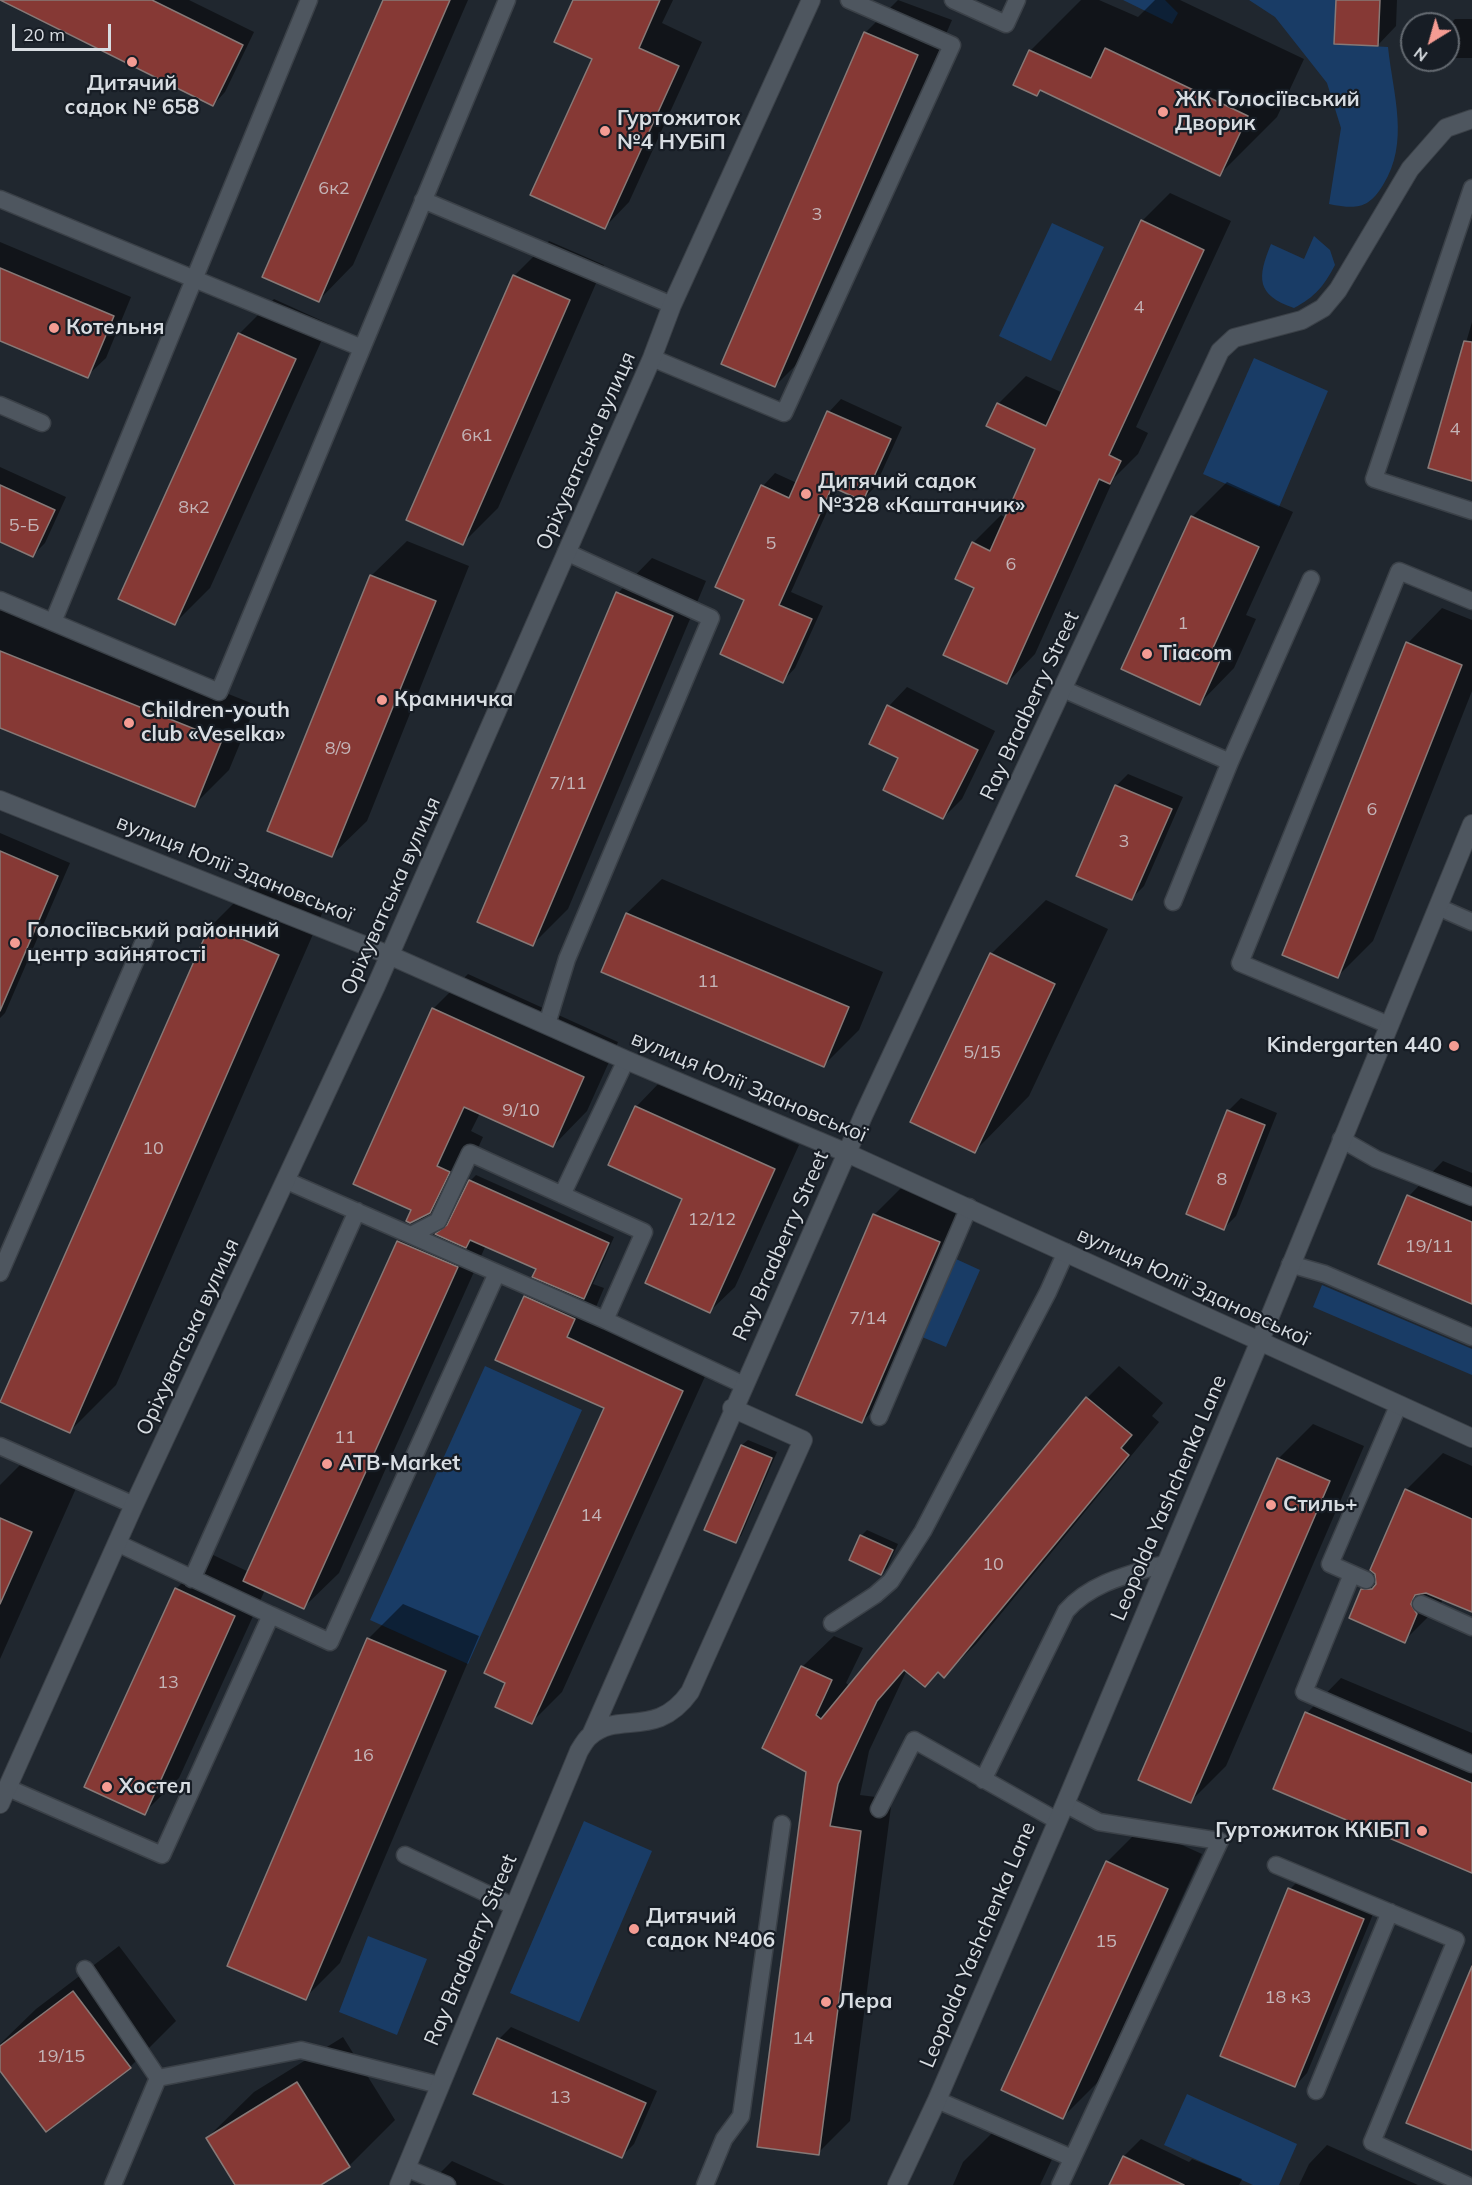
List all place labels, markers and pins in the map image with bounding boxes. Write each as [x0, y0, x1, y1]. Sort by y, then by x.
marker: Дитячий садок № 658 [125, 55, 139, 69]
place label: Дитячий садок № 658 [65, 71, 199, 121]
place label: ЖК Голосіївський Дворик [1175, 87, 1360, 137]
marker: ЖК Голосіївський Дворик [1156, 105, 1170, 119]
place label: Гуртожиток №4 НУБіП [617, 106, 740, 156]
marker: Гуртожиток №4 НУБіП [598, 124, 612, 138]
place label: Котельня [66, 315, 164, 341]
marker: Котельня [47, 321, 61, 335]
place label: Дитячий садок №328 «Каштанчик» [818, 469, 1025, 519]
marker: Дитячий садок №328 «Каштанчик» [799, 487, 813, 501]
place label: Tiacom [1159, 641, 1232, 667]
marker: Tiacom [1140, 647, 1154, 661]
place label: Крамничка [394, 687, 513, 713]
marker: Крамничка [375, 693, 389, 707]
place label: Children-youth club «Veselka» [141, 698, 290, 748]
marker: Children-youth club «Veselka» [122, 716, 136, 730]
place label: Голосіївський районний центр зайнятості [27, 918, 279, 968]
marker: Голосіївський районний центр зайнятості [8, 936, 22, 950]
place label: Kindergarten 440 [1267, 1033, 1442, 1059]
marker: Kindergarten 440 [1447, 1039, 1461, 1053]
place label: ATB-Market [339, 1451, 460, 1477]
marker: ATB-Market [320, 1457, 334, 1471]
place label: Стиль+ [1283, 1492, 1358, 1518]
marker: Стиль+ [1264, 1498, 1278, 1512]
place label: Хостел [119, 1774, 191, 1800]
marker: Хостел [100, 1780, 114, 1794]
place label: Гуртожиток ККІБП [1215, 1818, 1410, 1844]
marker: Гуртожиток ККІБП [1415, 1824, 1429, 1838]
place label: Дитячий садок №406 [646, 1904, 775, 1954]
marker: Дитячий садок №406 [627, 1922, 641, 1936]
place label: Лера [838, 1989, 893, 2015]
marker: Лера [819, 1995, 833, 2009]

